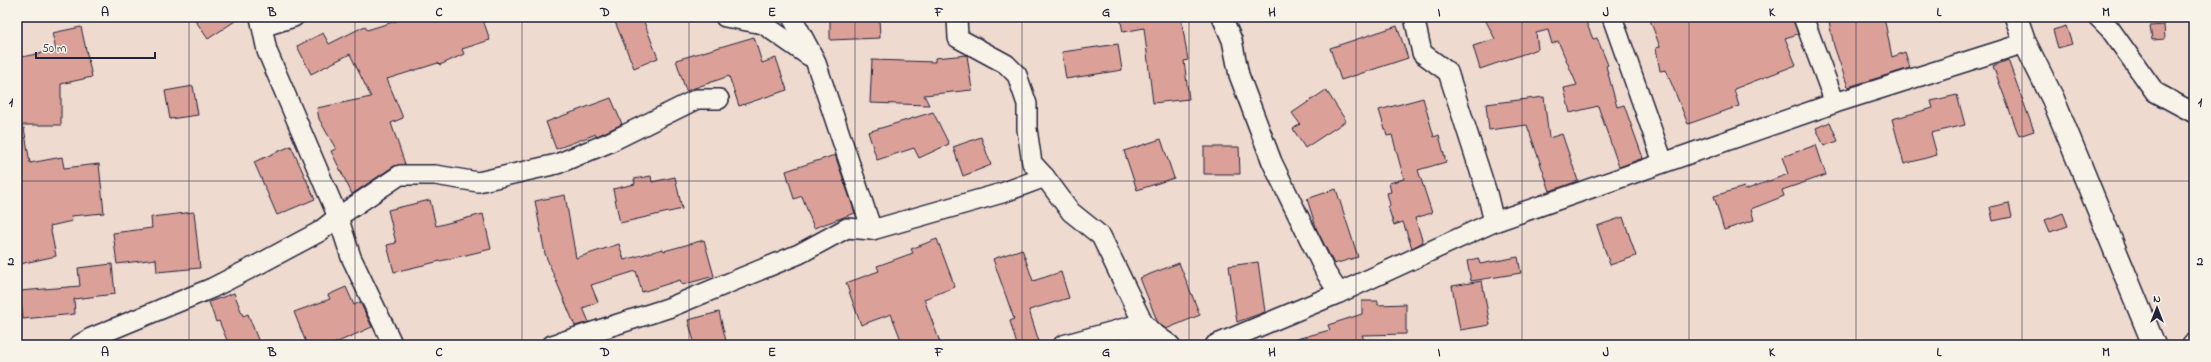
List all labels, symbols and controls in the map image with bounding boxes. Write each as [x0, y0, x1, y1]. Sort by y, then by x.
text: A [101, 3, 109, 22]
text: B [267, 3, 277, 22]
text: C [435, 3, 443, 22]
text: D [599, 3, 610, 22]
text: E [768, 3, 776, 22]
text: F [934, 3, 944, 22]
text: G [1102, 3, 1110, 22]
text: H [1268, 3, 1276, 22]
text: I [1437, 3, 1441, 22]
text: J [1603, 3, 1609, 22]
text: K [1769, 3, 1776, 22]
text: L [1937, 3, 1943, 22]
text: M [2102, 3, 2110, 22]
scale bar [36, 34, 155, 60]
text: 50 m [42, 40, 66, 58]
text: 1 [9, 93, 14, 112]
text: 1 [2198, 93, 2203, 112]
text: 2 [7, 252, 15, 271]
text: 2 [2196, 252, 2204, 271]
north arrow [2137, 288, 2177, 328]
text: N [2153, 291, 2161, 307]
text: A [101, 343, 109, 362]
text: B [267, 343, 277, 362]
text: C [435, 343, 443, 362]
text: D [599, 343, 610, 362]
text: E [768, 343, 776, 362]
text: F [934, 343, 944, 362]
text: G [1102, 343, 1110, 362]
text: H [1268, 343, 1276, 362]
text: I [1437, 343, 1441, 362]
text: J [1603, 343, 1609, 362]
text: K [1769, 343, 1776, 362]
text: L [1937, 343, 1943, 362]
text: M [2102, 343, 2110, 362]

